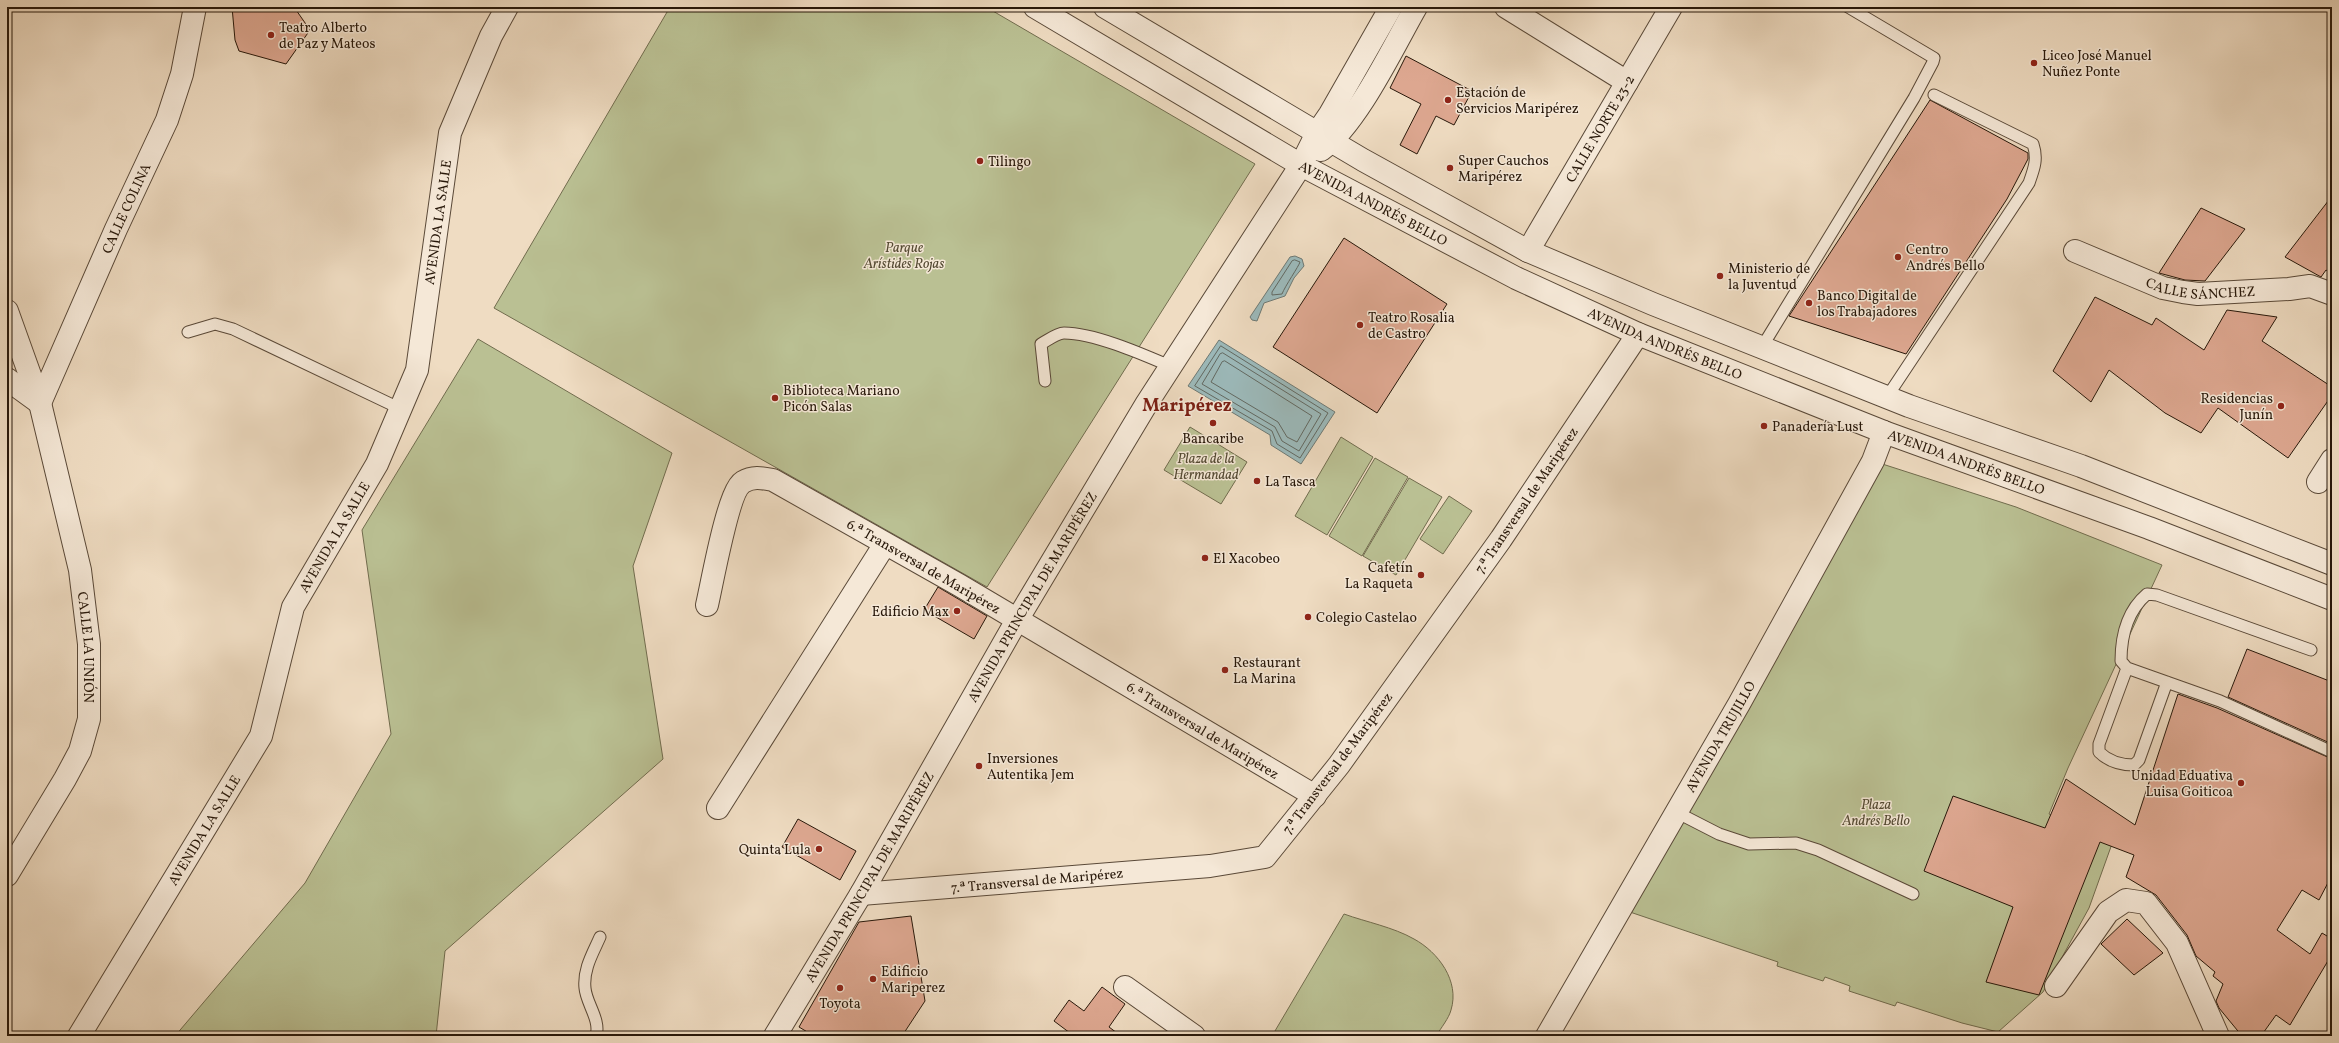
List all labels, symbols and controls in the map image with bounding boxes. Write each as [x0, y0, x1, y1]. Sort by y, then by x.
place label: Teatro Alberto de Paz y Mateos [279, 19, 375, 54]
marker: Teatro Alberto de Paz y Mateos [266, 30, 276, 40]
place label: Liceo José Manuel Nuñez Ponte [2042, 47, 2152, 82]
marker: Liceo José Manuel Nuñez Ponte [2029, 58, 2039, 68]
street label: CALLE NORTE 23-2 [1562, 72, 1640, 187]
place label: Estación de Servicios Maripérez [1456, 84, 1579, 119]
marker: Estación de Servicios Maripérez [1443, 95, 1453, 105]
place label: Super Cauchos Maripérez [1458, 152, 1549, 187]
place label: Tilingo [988, 153, 1031, 172]
marker: Tilingo [975, 156, 985, 166]
street label: AVENIDA ANDRÉS BELLO [1295, 157, 1450, 251]
street label: AVENIDA LA SALLE [421, 159, 457, 286]
street label: CALLE COLINA [98, 160, 156, 257]
marker: Super Cauchos Maripérez [1445, 163, 1455, 173]
park label: Parque Arístides Rojas [863, 239, 944, 274]
place label: Centro Andrés Bello [1906, 241, 1985, 276]
marker: Centro Andrés Bello [1893, 252, 1903, 262]
place label: Ministerio de la Juventud [1728, 260, 1810, 295]
marker: Ministerio de la Juventud [1715, 271, 1725, 281]
street label: CALLE SÁNCHEZ [2142, 274, 2256, 305]
place label: Banco Digital de los Trabajadores [1817, 287, 1917, 322]
marker: Banco Digital de los Trabajadores [1804, 298, 1814, 308]
street label: AVENIDA ANDRÉS BELLO [1584, 304, 1744, 385]
place label: Teatro Rosalia de Castro [1368, 309, 1455, 344]
marker: Teatro Rosalia de Castro [1355, 320, 1365, 330]
place label: Biblioteca Mariano Picón Salas [783, 382, 900, 417]
place label: Residencias Junín [2201, 390, 2273, 425]
marker: Biblioteca Mariano Picón Salas [770, 393, 780, 403]
district label: Maripérez [1142, 394, 1232, 419]
marker: Residencias Junín [2276, 401, 2286, 411]
marker: Bancaribe [1208, 418, 1218, 428]
place label: Panadería Lust [1772, 418, 1864, 437]
marker: Panadería Lust [1759, 421, 1769, 431]
street label: 7.ª Transversal de Maripérez [1471, 424, 1583, 578]
street label: AVENIDA ANDRÉS BELLO [1885, 426, 2047, 500]
place label: Bancaribe [1182, 430, 1244, 449]
park label: Plaza de la Hermandad [1173, 450, 1239, 485]
place label: La Tasca [1265, 473, 1316, 492]
marker: La Tasca [1252, 476, 1262, 486]
street label: AVENIDA LA SALLE [295, 479, 376, 597]
street label: AVENIDA PRINCIPAL DE MARIPÉREZ [964, 489, 1103, 706]
street label: 6.ª Transversal de Maripérez [843, 515, 1004, 619]
place label: El Xacobeo [1213, 550, 1280, 569]
marker: El Xacobeo [1200, 553, 1210, 563]
place label: Cafetín La Raqueta [1345, 559, 1413, 594]
marker: Cafetín La Raqueta [1416, 570, 1426, 580]
street label: CALLE LA UNIÓN [72, 591, 98, 703]
place label: Edificio Max [872, 603, 949, 622]
marker: Edificio Max [952, 606, 962, 616]
place label: Colegio Castelao [1316, 609, 1417, 628]
marker: Colegio Castelao [1303, 612, 1313, 622]
place label: Restaurant La Marina [1233, 654, 1301, 689]
marker: Restaurant La Marina [1220, 665, 1230, 675]
street label: 6.ª Transversal de Maripérez [1122, 678, 1282, 784]
street label: AVENIDA TRUJILLO [1682, 678, 1761, 796]
street label: 7.ª Transversal de Maripérez [1279, 689, 1398, 839]
place label: Inversiones Autentika Jem [987, 750, 1074, 785]
marker: Inversiones Autentika Jem [974, 761, 984, 771]
place label: Unidad Eduativa Luisa Goiticoa [2131, 767, 2233, 802]
street label: AVENIDA PRINCIPAL DE MARIPÉREZ [802, 769, 940, 987]
street label: AVENIDA LA SALLE [164, 772, 246, 890]
marker: Unidad Eduativa Luisa Goiticoa [2236, 778, 2246, 788]
park label: Plaza Andrés Bello [1841, 796, 1910, 831]
place label: Quinta Lula [739, 841, 811, 860]
marker: Quinta Lula [814, 844, 824, 854]
street label: 7.ª Transversal de Maripérez [950, 864, 1124, 898]
place label: Edificio Mariperez [881, 963, 945, 998]
marker: Edificio Mariperez [868, 974, 878, 984]
marker: Toyota [835, 983, 845, 993]
place label: Toyota [819, 995, 861, 1014]

